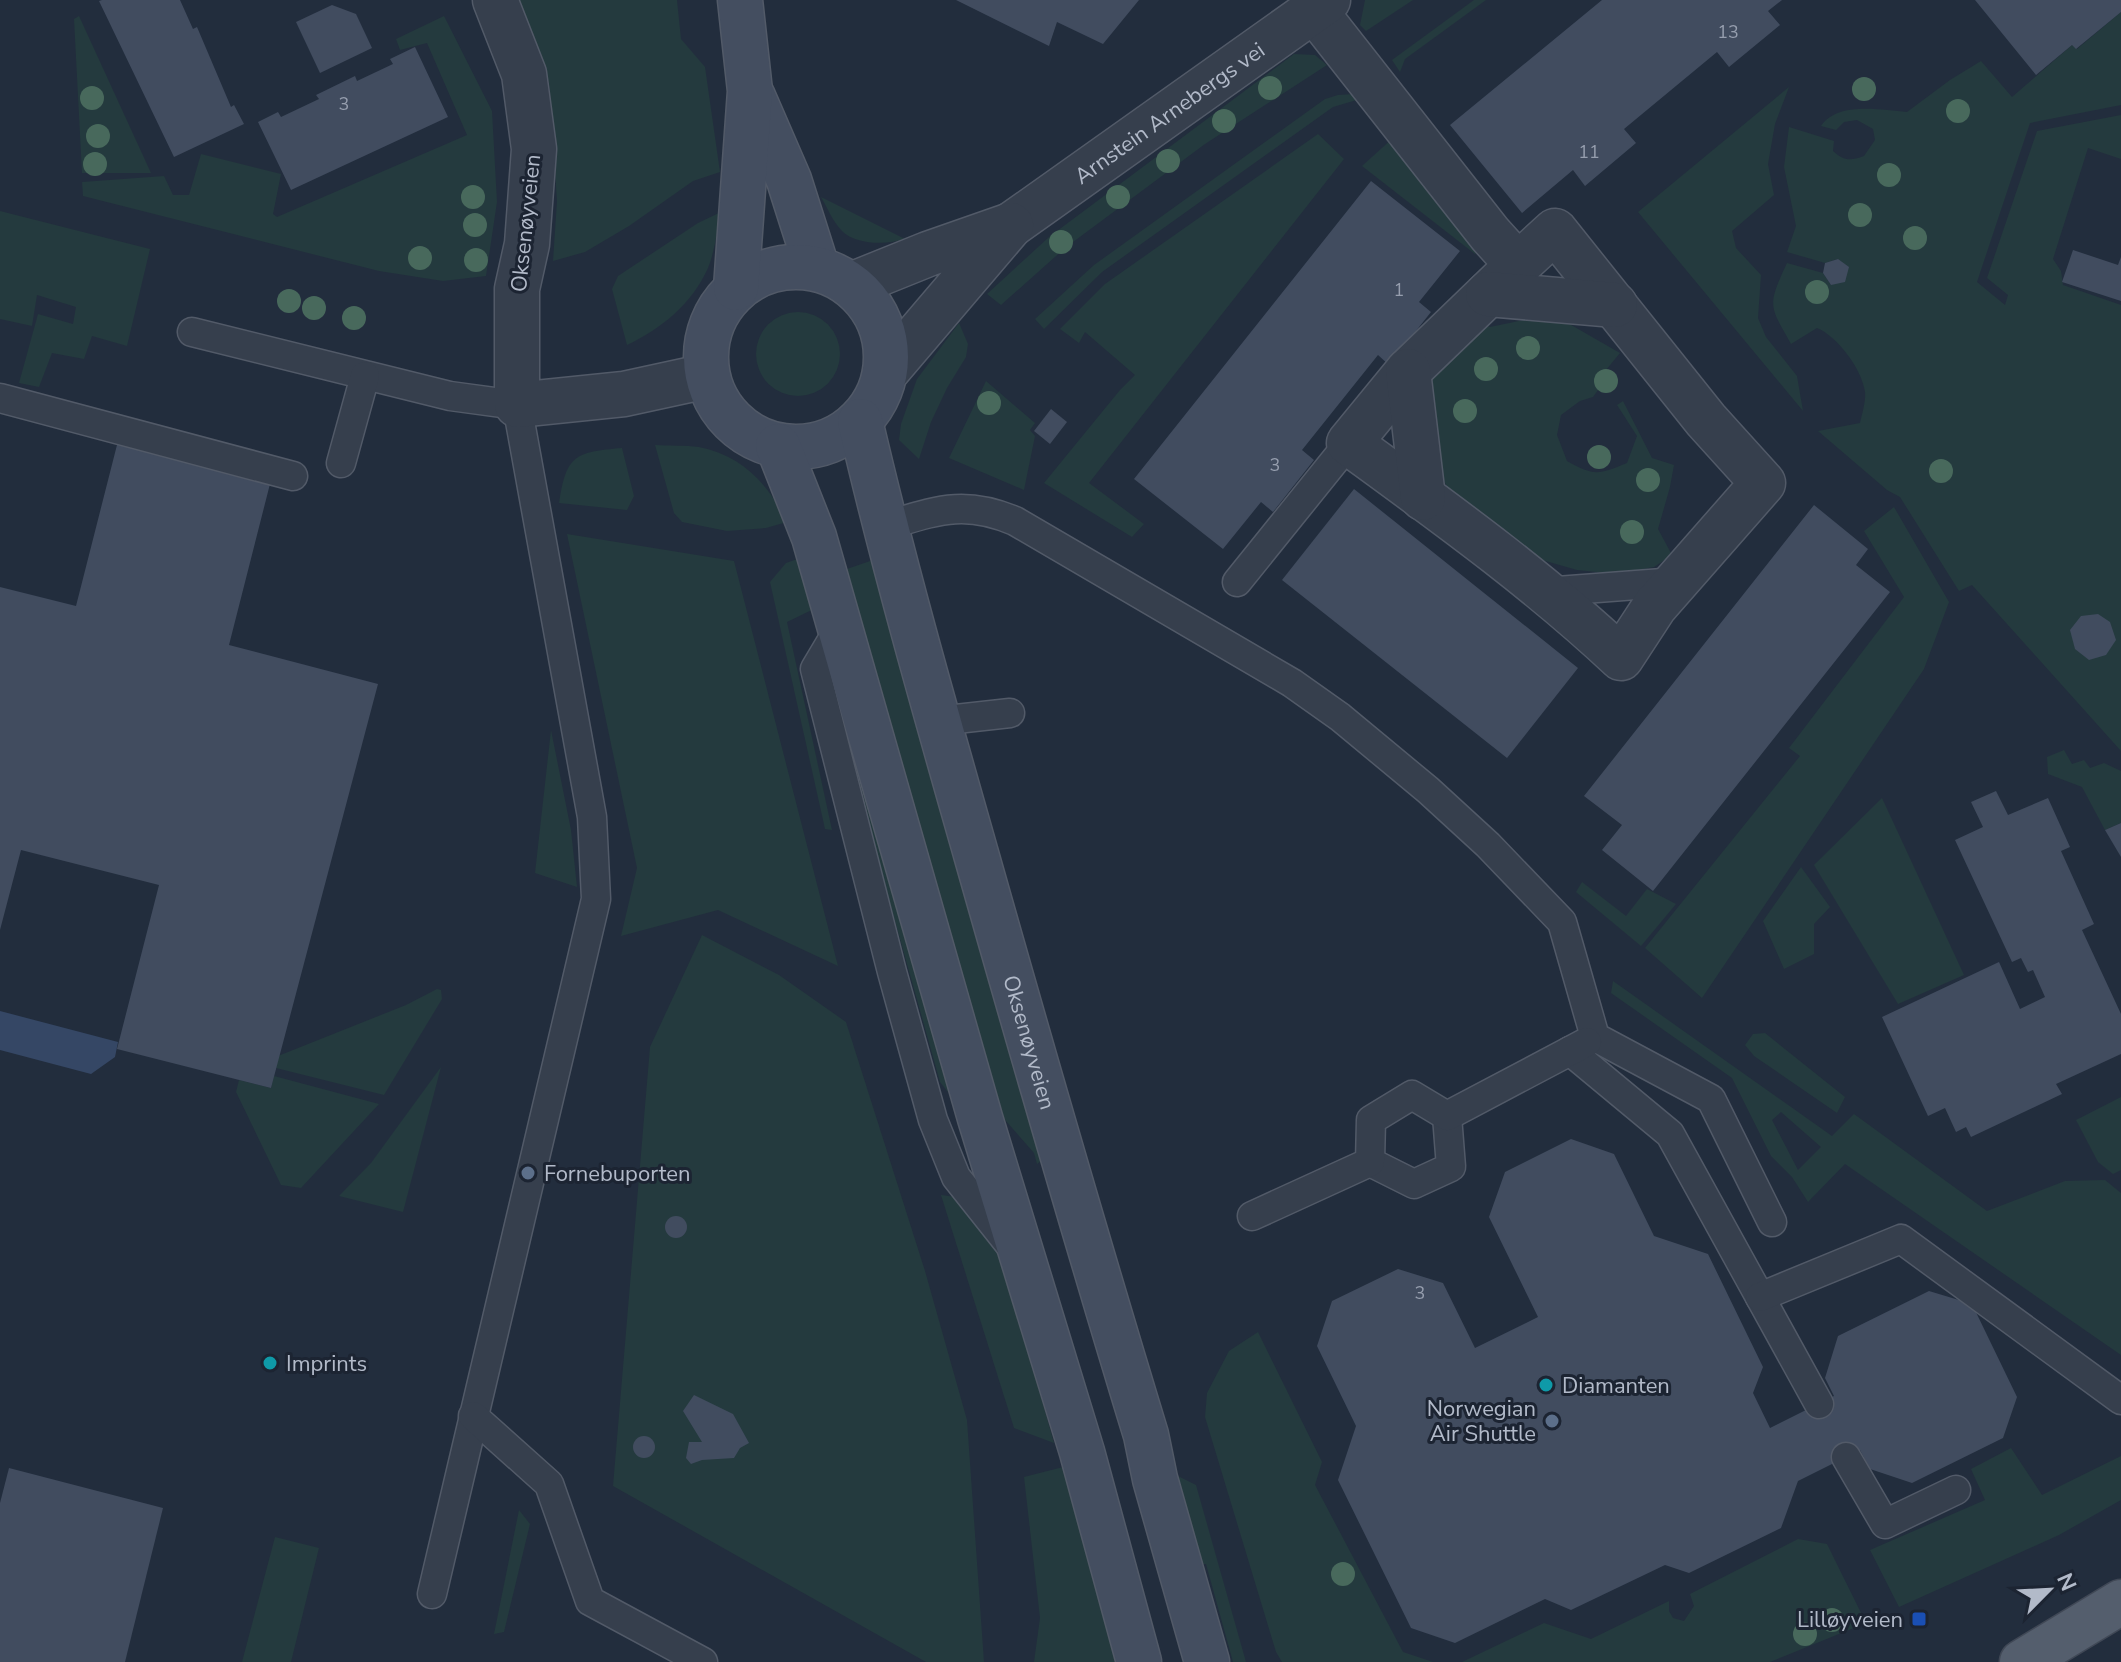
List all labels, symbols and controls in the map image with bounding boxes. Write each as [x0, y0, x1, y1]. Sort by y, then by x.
house number: 13 [1717, 20, 1739, 44]
street label: Arnstein Arnebergs vei [1068, 36, 1271, 191]
house number: 3 [339, 92, 349, 116]
house number: 11 [1578, 140, 1600, 164]
street label: Oksenøyveien [504, 153, 548, 294]
house number: 1 [1394, 278, 1404, 302]
house number: 3 [1270, 453, 1280, 477]
street label: Oksenøyveien [995, 972, 1062, 1113]
place label: Fornebuporten [544, 1159, 690, 1189]
marker: Fornebuporten [519, 1164, 537, 1182]
house number: 3 [1415, 1281, 1425, 1305]
place label: Imprints [286, 1349, 367, 1379]
marker: Imprints [261, 1354, 279, 1372]
place label: Diamanten [1562, 1371, 1670, 1401]
marker: Diamanten [1537, 1376, 1555, 1394]
place label: Norwegian Air Shuttle [1427, 1394, 1536, 1449]
marker: Norwegian Air Shuttle [1543, 1412, 1561, 1430]
north arrow [2009, 1550, 2089, 1630]
text: N [2049, 1569, 2083, 1596]
place label: Lilløyveien [1797, 1605, 1903, 1635]
marker: Lilløyveien [1910, 1610, 1928, 1628]

